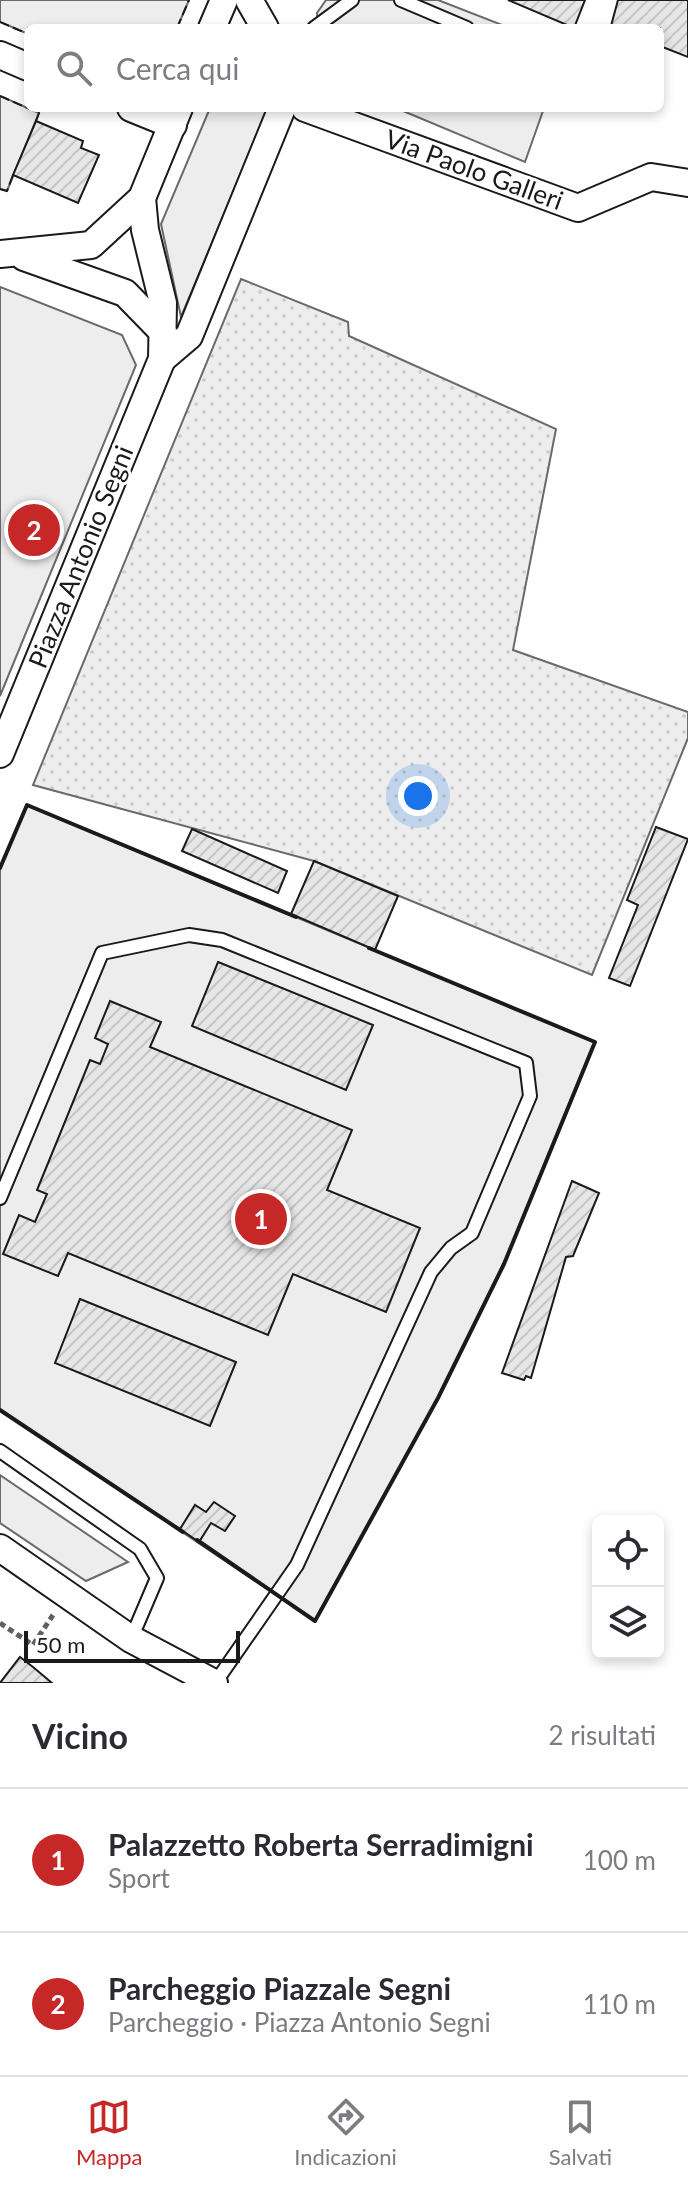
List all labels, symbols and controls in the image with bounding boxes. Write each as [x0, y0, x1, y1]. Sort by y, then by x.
search box [24, 24, 664, 112]
icon: search [52, 46, 96, 90]
text: Cerca qui [116, 50, 240, 86]
street label: Via Paolo Galleri [381, 122, 568, 216]
street label: Piazza Antonio Segni [21, 441, 139, 672]
pin: 2 [8, 500, 60, 560]
your location [398, 776, 438, 816]
pin: 1 [235, 1189, 287, 1249]
map controls [592, 1515, 664, 1659]
button: locate [592, 1515, 664, 1587]
button: layers [592, 1587, 664, 1659]
scale bar [24, 1627, 240, 1663]
text: 50 m [36, 1631, 85, 1658]
text: Vicino [32, 1715, 128, 1756]
text: 2 risultati [549, 1719, 656, 1751]
text: Palazzetto Roberta Serradimigni [108, 1826, 534, 1862]
text: 1 [50, 1844, 66, 1876]
text: 100 m [583, 1844, 656, 1876]
text: Sport [108, 1862, 170, 1894]
text: Parcheggio Piazzale Segni [108, 1970, 451, 2006]
text: 2 [50, 1988, 66, 2020]
text: 110 m [583, 1988, 656, 2020]
text: Parcheggio · Piazza Antonio Segni [108, 2006, 491, 2038]
tab: Mappa [76, 2095, 143, 2170]
tab: Indicazioni [294, 2095, 397, 2170]
tab: Salvati [549, 2095, 612, 2170]

